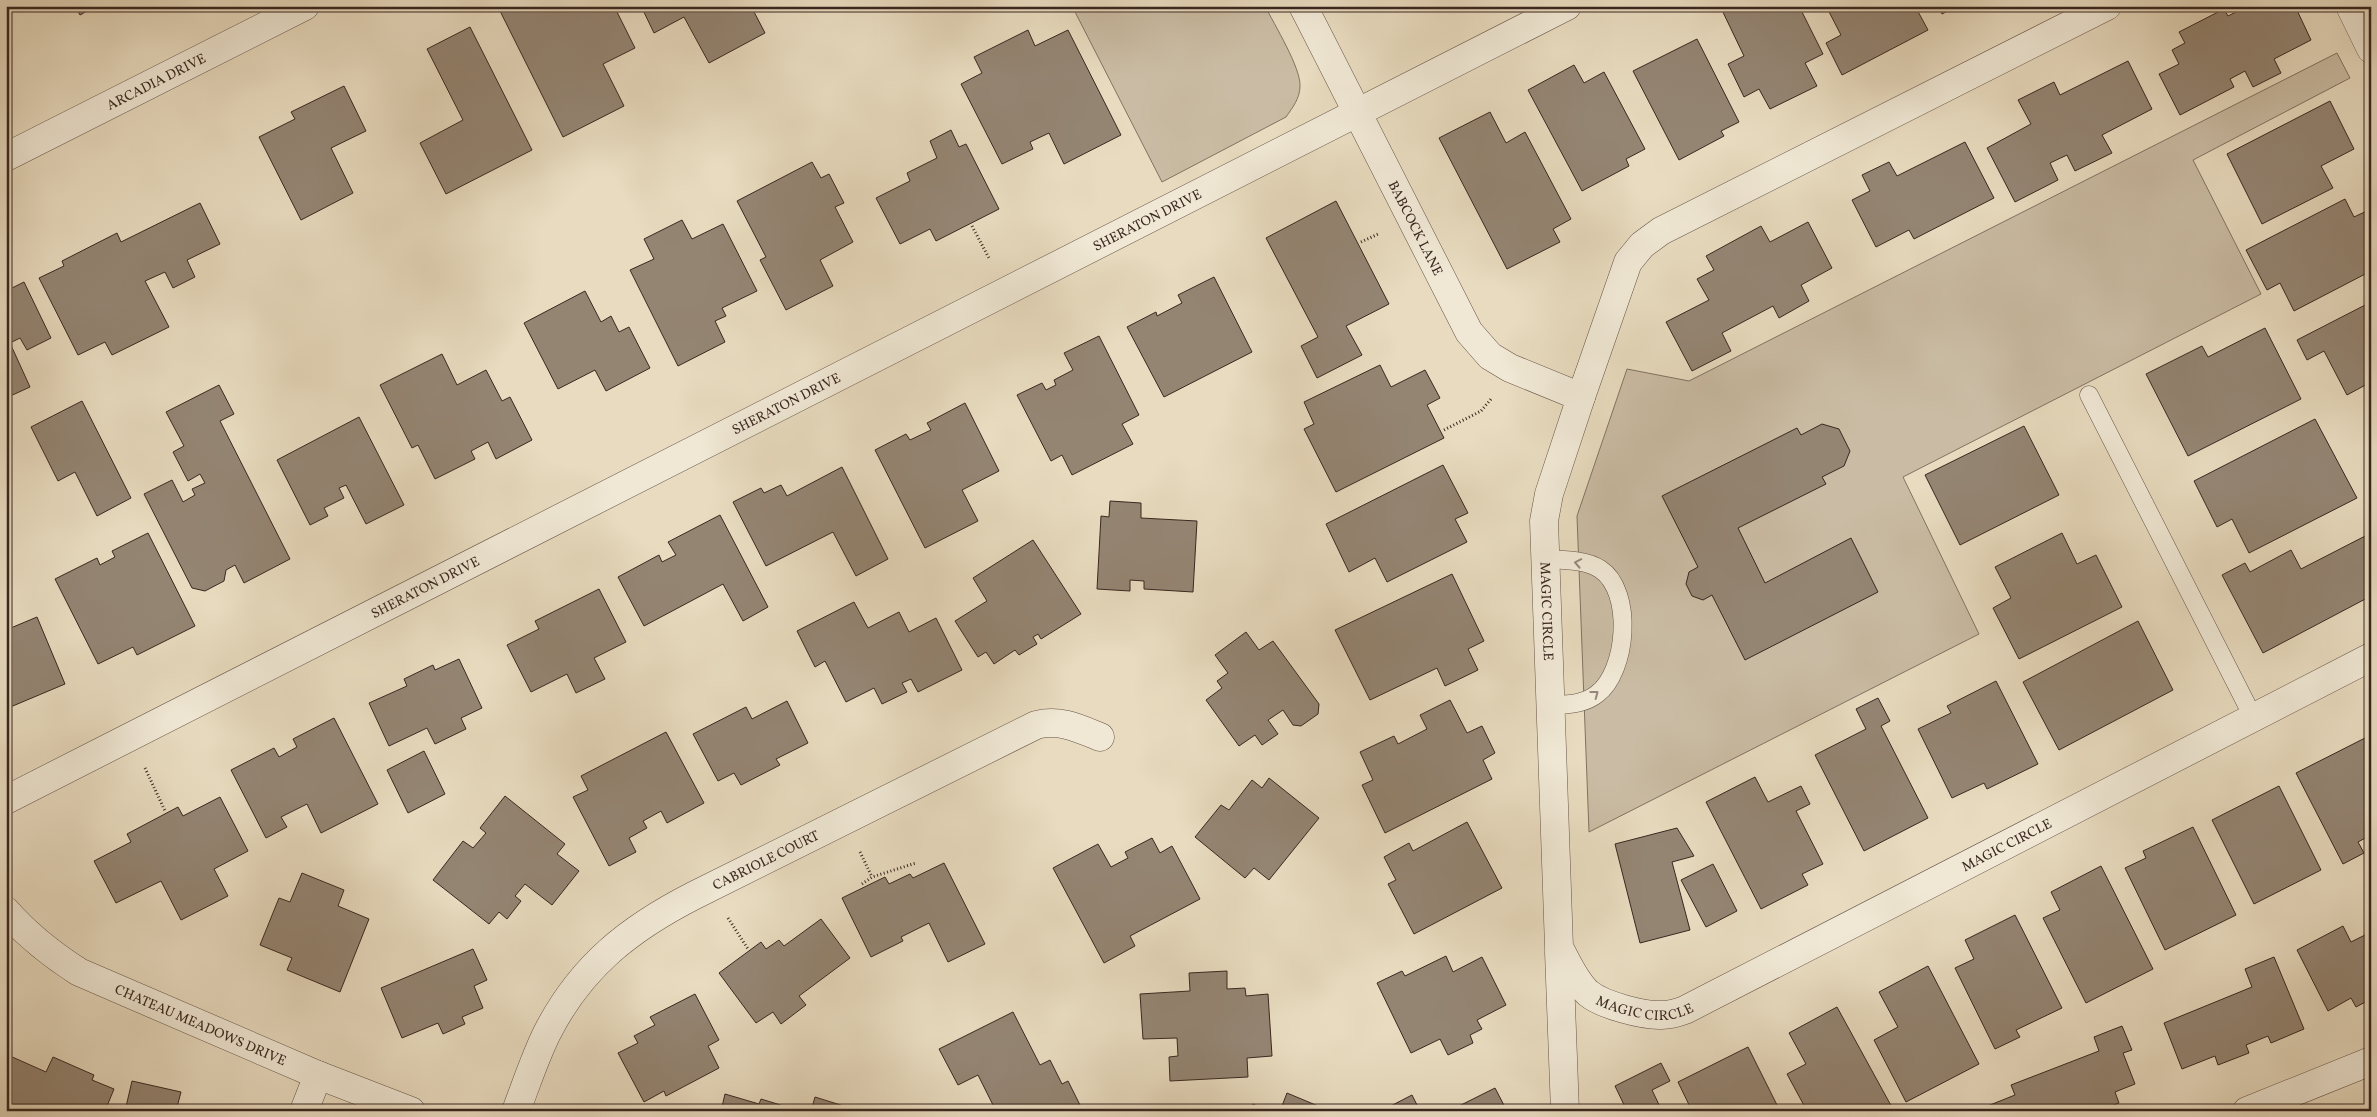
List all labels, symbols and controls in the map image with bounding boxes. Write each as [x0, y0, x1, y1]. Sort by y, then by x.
street label: ARCADIA DRIVE [104, 50, 210, 116]
street label: BABCOCK LANE [1383, 178, 1447, 279]
street label: SHERATON DRIVE [1090, 185, 1205, 257]
street label: SHERATON DRIVE [729, 369, 844, 440]
street label: SHERATON DRIVE [368, 553, 483, 624]
one-way arrow [1574, 558, 1583, 569]
street label: MAGIC CIRCLE [1534, 562, 1557, 661]
one-way arrow [1589, 692, 1598, 700]
street label: MAGIC CIRCLE [1959, 815, 2055, 877]
street label: CABRIOLE COURT [710, 827, 823, 896]
street label: CHATEAU MEADOWS DRIVE [111, 981, 289, 1071]
street label: MAGIC CIRCLE [1593, 992, 1697, 1026]

